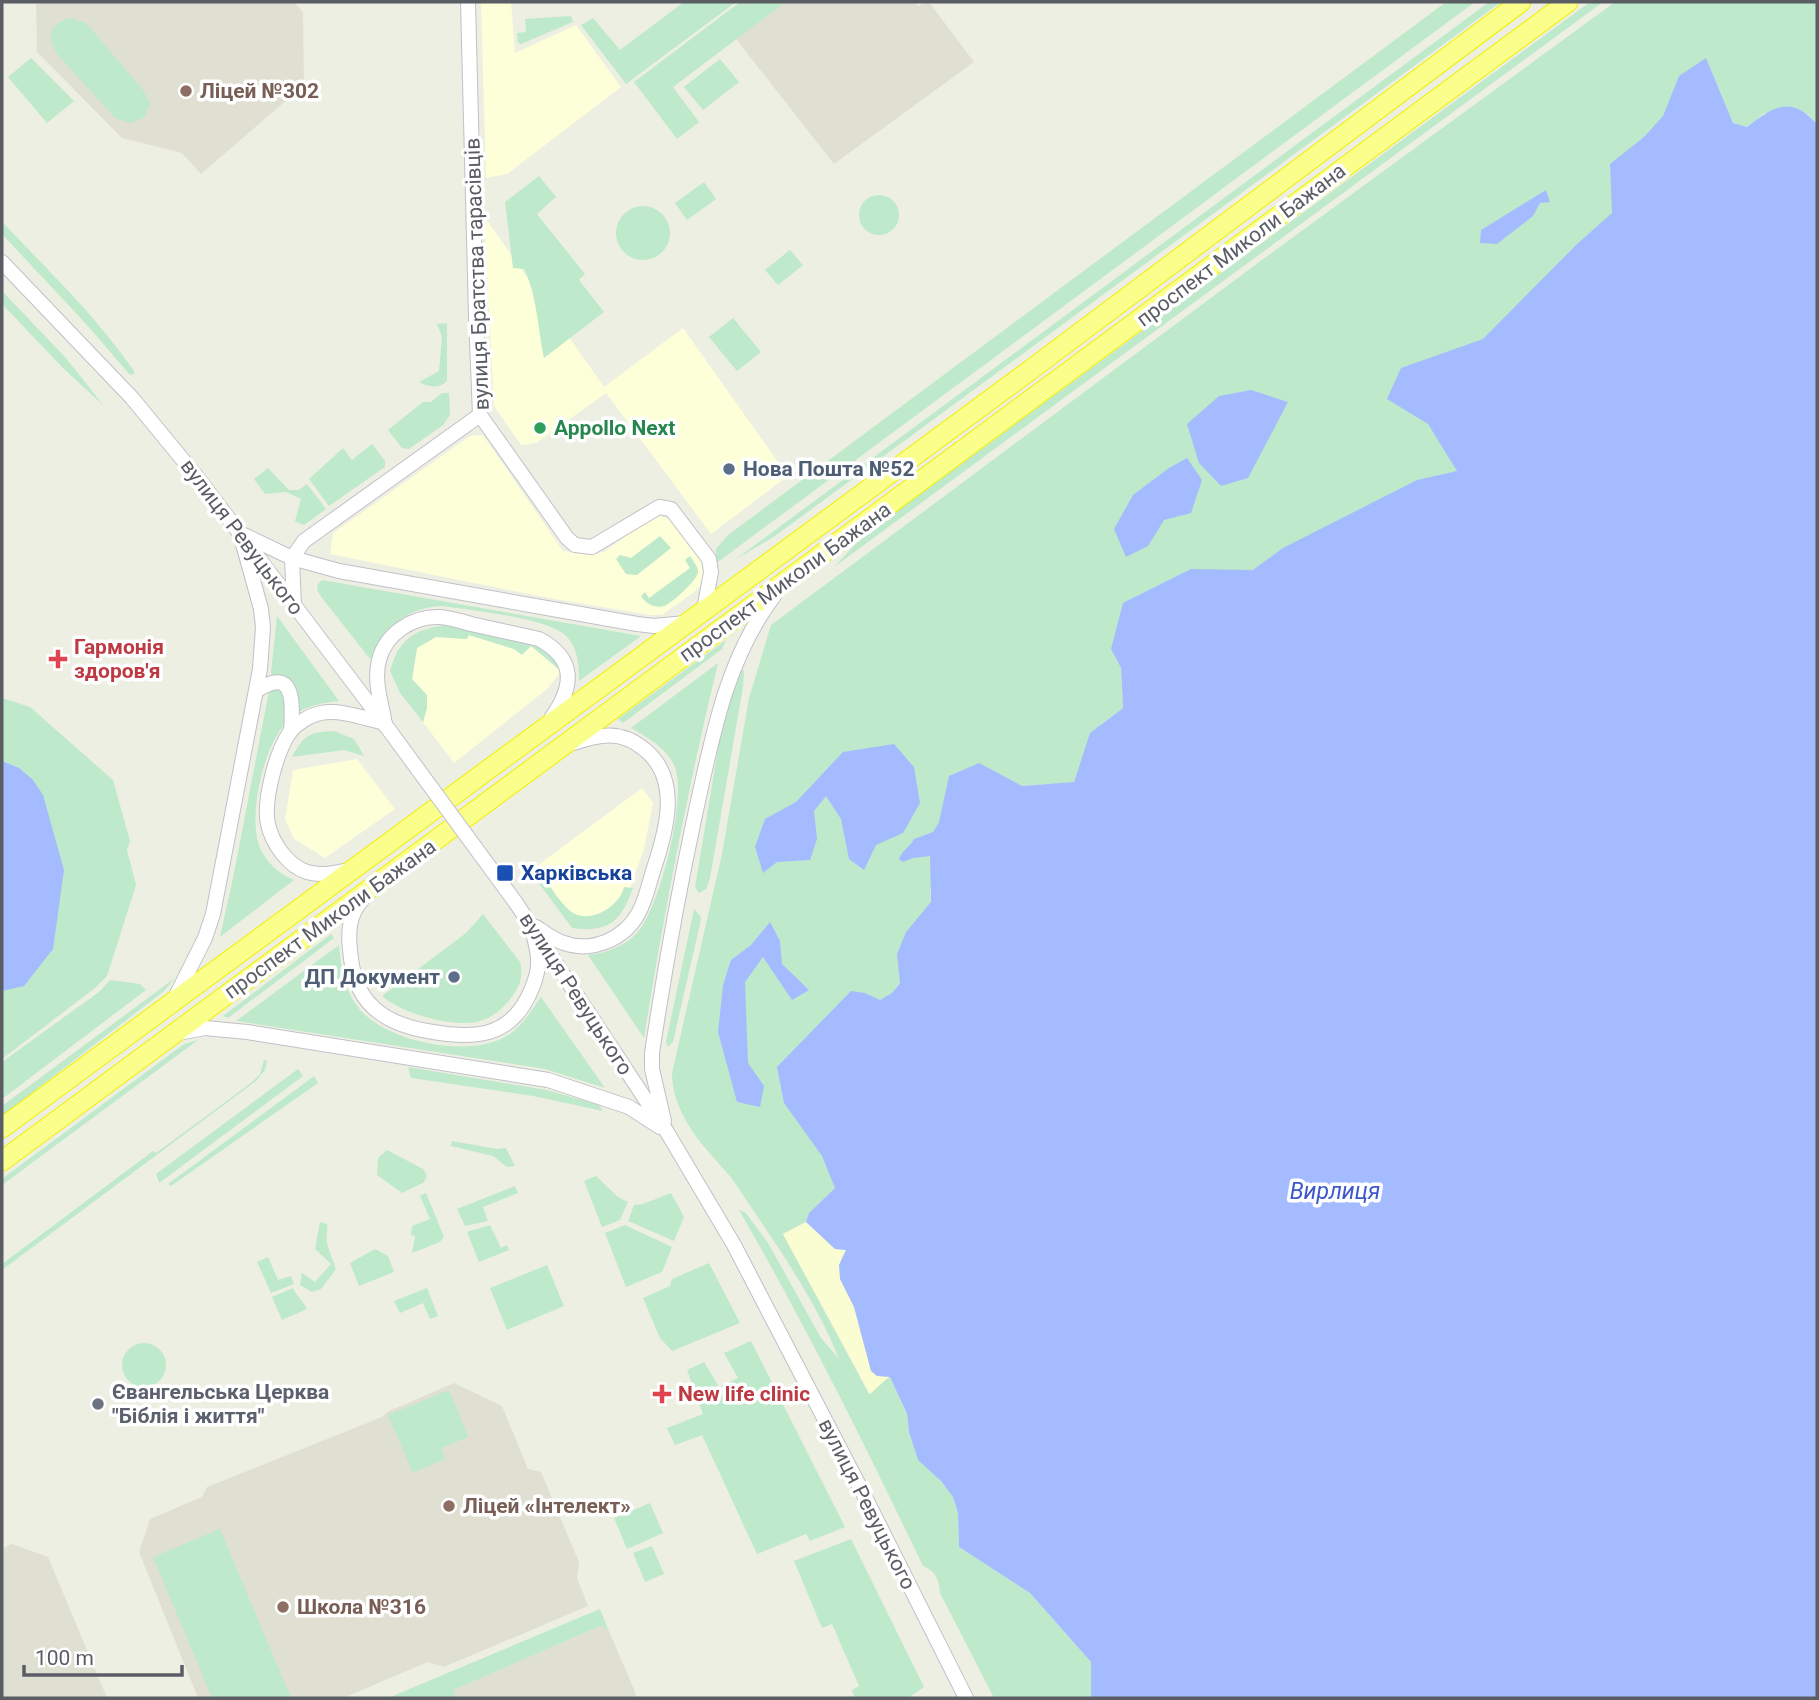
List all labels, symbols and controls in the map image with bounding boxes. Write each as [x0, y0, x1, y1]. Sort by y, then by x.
place label: Ліцей №302 [200, 79, 319, 103]
marker: Ліцей №302 [178, 83, 194, 99]
street label: вулиця Братства тарасівців [460, 137, 494, 411]
street label: проспект Миколи Бажана [1132, 159, 1350, 331]
place label: Appollo Next [554, 416, 675, 440]
marker: Appollo Next [532, 420, 548, 436]
street label: вулиця Ревуцького [176, 454, 308, 620]
place label: Нова Пошта №52 [743, 457, 914, 481]
marker: Нова Пошта №52 [721, 461, 737, 477]
street label: проспект Миколи Бажана [675, 497, 895, 667]
place label: Гармонія здоров'я [74, 635, 164, 683]
marker: Гармонія здоров'я [48, 649, 68, 669]
street label: проспект Миколи Бажана [220, 834, 440, 1004]
place label: Харківська [521, 861, 632, 885]
marker: Харківська [495, 863, 515, 883]
street label: вулиця Ревуцького [515, 908, 637, 1080]
place label: ДП Документ [305, 965, 440, 989]
marker: ДП Документ [446, 969, 462, 985]
water label: Вирлиця [1290, 1178, 1380, 1205]
place label: Євангельська Церква "Біблія і життя" [112, 1380, 329, 1428]
place label: New life clinic [678, 1382, 810, 1406]
marker: New life clinic [652, 1384, 672, 1404]
marker: Євангельська Церква "Біблія і життя" [90, 1396, 106, 1412]
street label: вулиця Ревуцького [813, 1415, 921, 1593]
place label: Ліцей «Інтелект» [463, 1494, 631, 1518]
marker: Ліцей «Інтелект» [441, 1498, 457, 1514]
place label: Школа №316 [297, 1595, 426, 1619]
marker: Школа №316 [275, 1599, 291, 1615]
scale bar [24, 1634, 182, 1678]
text: 100 m [35, 1646, 94, 1670]

